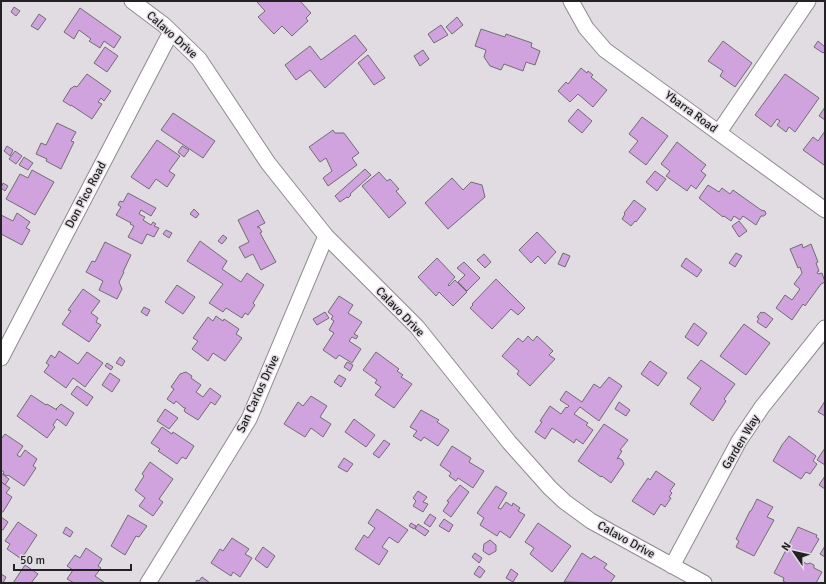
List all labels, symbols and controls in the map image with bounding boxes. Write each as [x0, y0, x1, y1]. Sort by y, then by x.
street label: Calavo Drive [143, 8, 201, 62]
street label: Ybarra Road [662, 88, 720, 136]
street label: Don Pico Road [62, 159, 110, 231]
street label: Calavo Drive [372, 284, 428, 340]
street label: San Carlos Drive [233, 353, 283, 435]
street label: Garden Way [719, 412, 763, 472]
street label: Calavo Drive [594, 518, 658, 562]
north arrow [774, 532, 814, 572]
text: N [779, 540, 794, 553]
scale bar [14, 546, 131, 572]
text: 50 m [20, 553, 45, 568]

